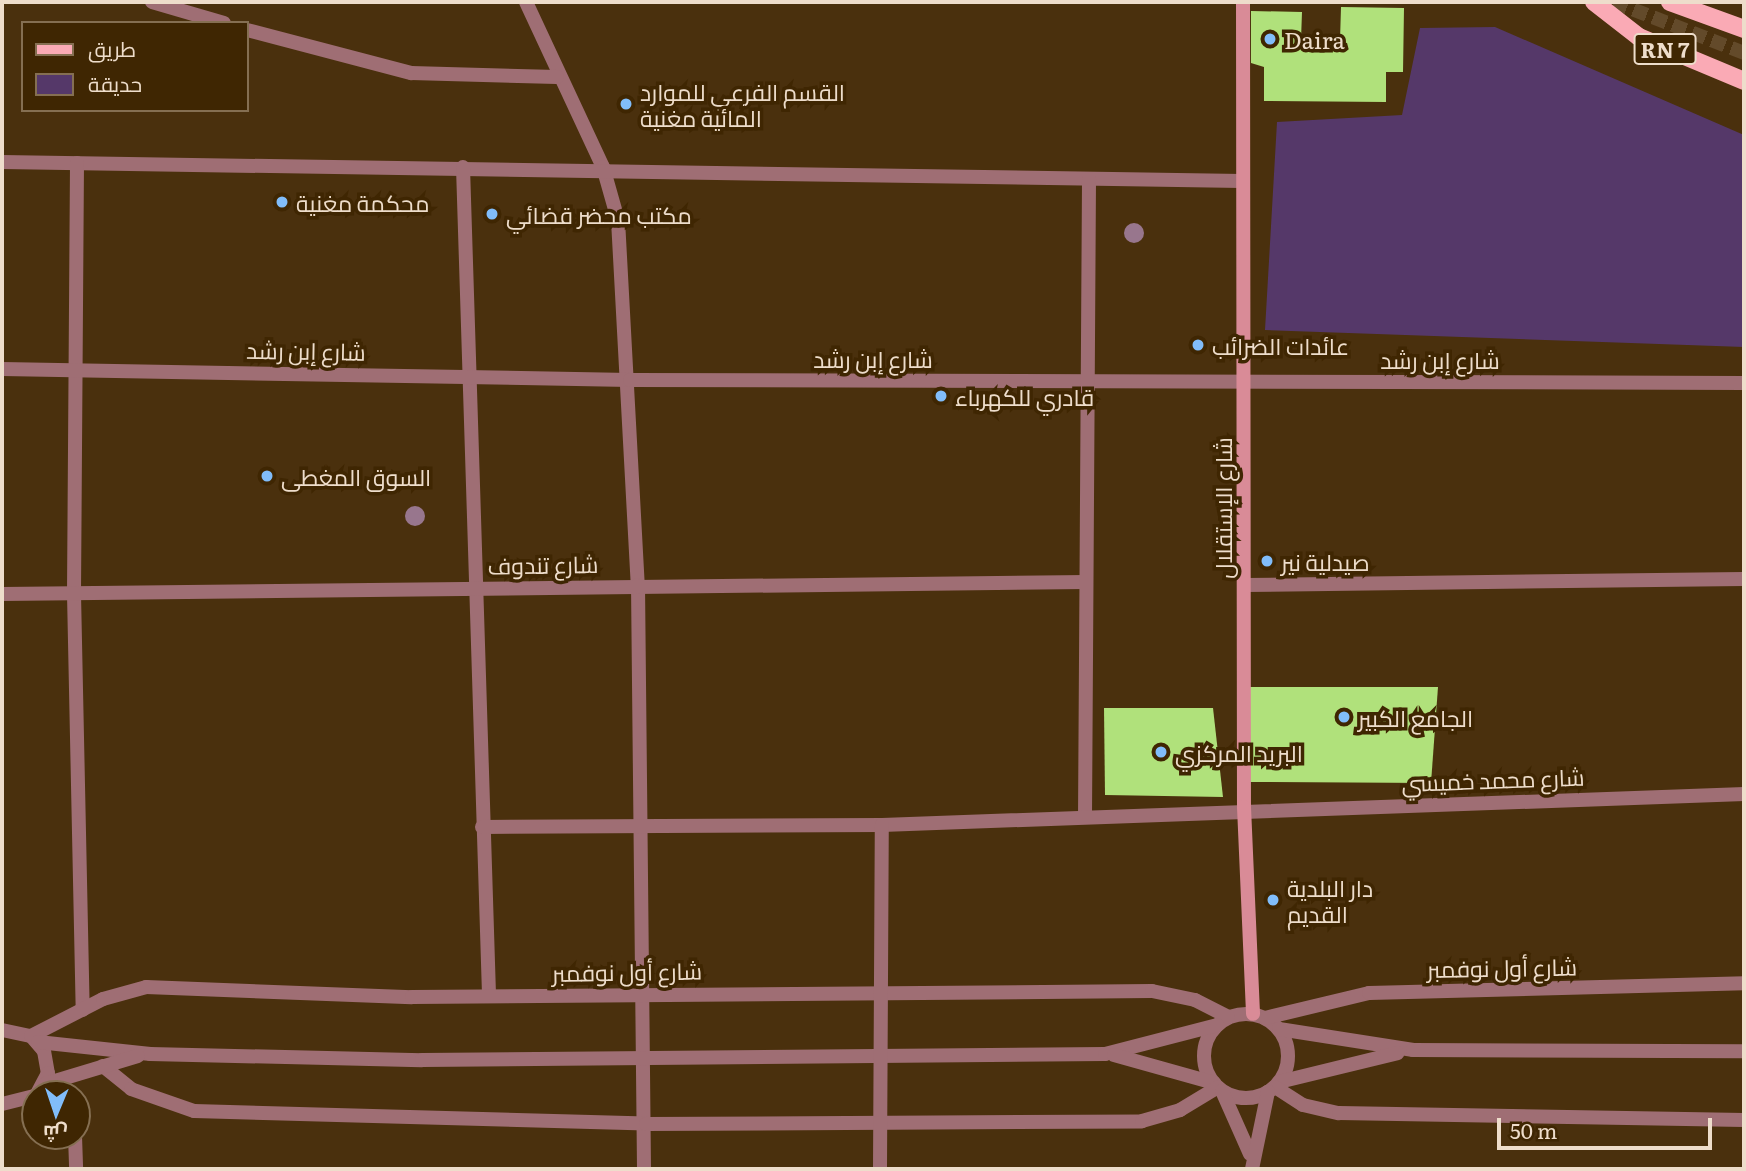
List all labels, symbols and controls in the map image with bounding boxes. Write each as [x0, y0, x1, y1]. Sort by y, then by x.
legend [21, 21, 248, 112]
place label: Daira [1284, 25, 1345, 53]
marker: Daira [1262, 31, 1278, 47]
text: طريق [88, 32, 136, 63]
road number: RN 7 [1634, 32, 1696, 66]
text: حديقة [88, 67, 142, 98]
place label: القسم الفرعي للموارد المائية مغنية [640, 77, 845, 131]
marker: القسم الفرعي للموارد المائية مغنية [618, 96, 634, 112]
place label: محكمة مغنية [296, 188, 429, 216]
marker: محكمة مغنية [274, 194, 290, 210]
place label: مكتب محضر قضائي [506, 200, 692, 228]
marker: مكتب محضر قضائي [484, 206, 500, 222]
place label: عائدات الضرائب [1212, 331, 1349, 359]
street label: شارع إبن رشد [246, 335, 366, 365]
marker: عائدات الضرائب [1190, 337, 1206, 353]
street label: شارع إبن رشد [813, 344, 933, 372]
street label: شارع إبن رشد [1380, 345, 1500, 373]
place label: قادري للكهرباء [955, 382, 1094, 410]
marker: قادري للكهرباء [933, 388, 949, 404]
street label: شارع الإستقلال [1208, 437, 1236, 579]
place label: السوق المغطى [281, 462, 431, 490]
marker: السوق المغطى [259, 468, 275, 484]
place label: صيدلية نير [1281, 547, 1370, 575]
street label: شارع تندوف [487, 549, 599, 579]
marker: صيدلية نير [1259, 553, 1275, 569]
place label: الجامع الكبير [1358, 703, 1473, 731]
marker: الجامع الكبير [1336, 709, 1352, 725]
place label: البريد المركزي [1175, 738, 1303, 766]
marker: البريد المركزي [1153, 744, 1169, 760]
street label: شارع محمد خميسي [1401, 762, 1585, 796]
place label: دار البلدية القديم [1287, 873, 1373, 927]
marker: دار البلدية القديم [1265, 892, 1281, 908]
street label: شارع أول نوفمبر [1427, 952, 1577, 982]
street label: شارع أول نوفمبر [552, 956, 702, 986]
north arrow [21, 1080, 91, 1150]
scale bar [1501, 1104, 1716, 1148]
text: 50 m [1510, 1114, 1557, 1145]
text: ش [43, 1120, 68, 1148]

